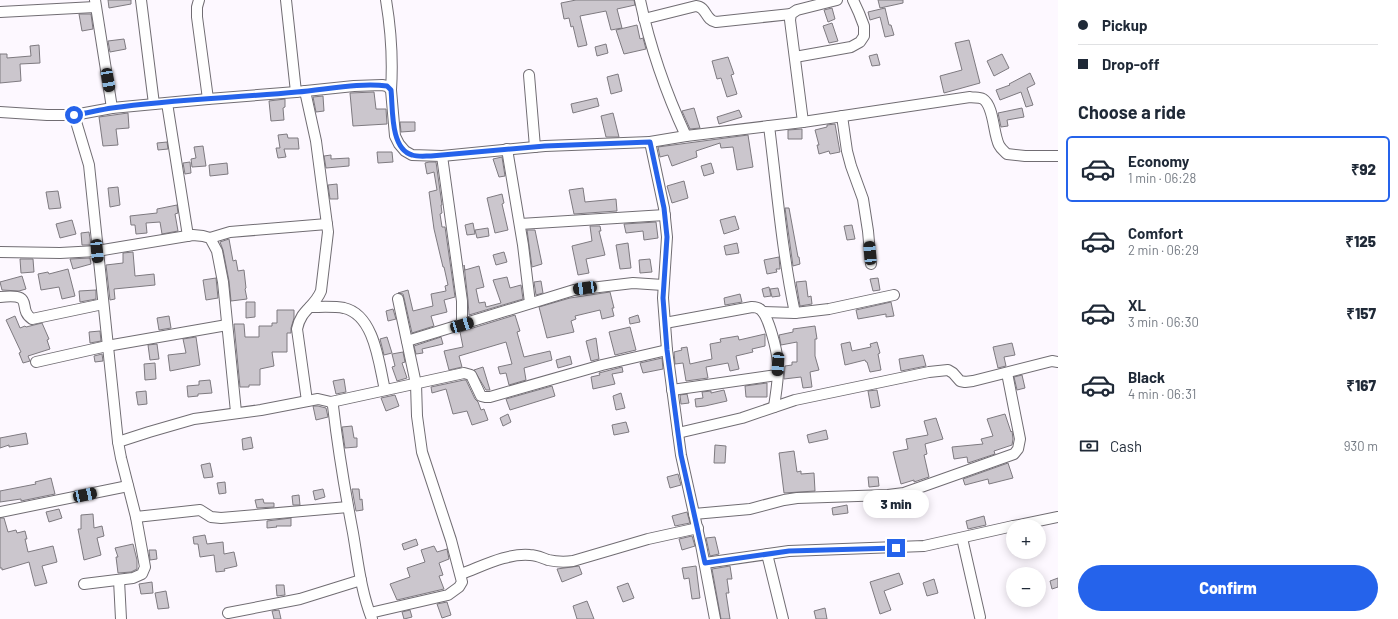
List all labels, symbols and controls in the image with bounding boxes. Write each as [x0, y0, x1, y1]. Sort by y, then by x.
text: Pickup [1102, 16, 1148, 34]
text: Drop-off [1102, 55, 1160, 73]
car [100, 67, 116, 93]
text: Choose a ride [1078, 101, 1186, 123]
route start [65, 106, 83, 124]
icon: car [1080, 151, 1116, 187]
text: Economy [1128, 152, 1189, 170]
text: ₹92 [1351, 160, 1376, 178]
text: 1 min · 06:28 [1128, 170, 1196, 186]
icon: car [1080, 223, 1116, 259]
text: Comfort [1128, 224, 1183, 242]
text: ₹125 [1345, 232, 1376, 250]
car [90, 239, 104, 263]
car [863, 241, 877, 265]
text: 2 min · 06:29 [1128, 242, 1199, 258]
car [572, 280, 598, 296]
icon: car [1080, 295, 1116, 331]
text: XL [1128, 296, 1146, 314]
text: ₹157 [1346, 304, 1376, 322]
text: 3 min · 06:30 [1128, 314, 1199, 330]
car [449, 316, 475, 334]
car [771, 352, 785, 376]
icon: car [1080, 367, 1116, 403]
text: Black [1128, 368, 1165, 386]
text: ₹167 [1346, 376, 1376, 394]
text: 4 min · 06:31 [1128, 386, 1196, 402]
icon: cash [1078, 435, 1100, 457]
text: Cash [1110, 437, 1142, 455]
text: 930 m [1344, 438, 1378, 454]
car [72, 487, 98, 503]
callout: 3 min [863, 490, 929, 518]
text: 3 min [880, 496, 912, 512]
map controls [1006, 519, 1046, 607]
button: + [1006, 519, 1046, 559]
route end [887, 539, 905, 557]
button: Confirm [1078, 565, 1378, 611]
button: − [1006, 567, 1046, 607]

